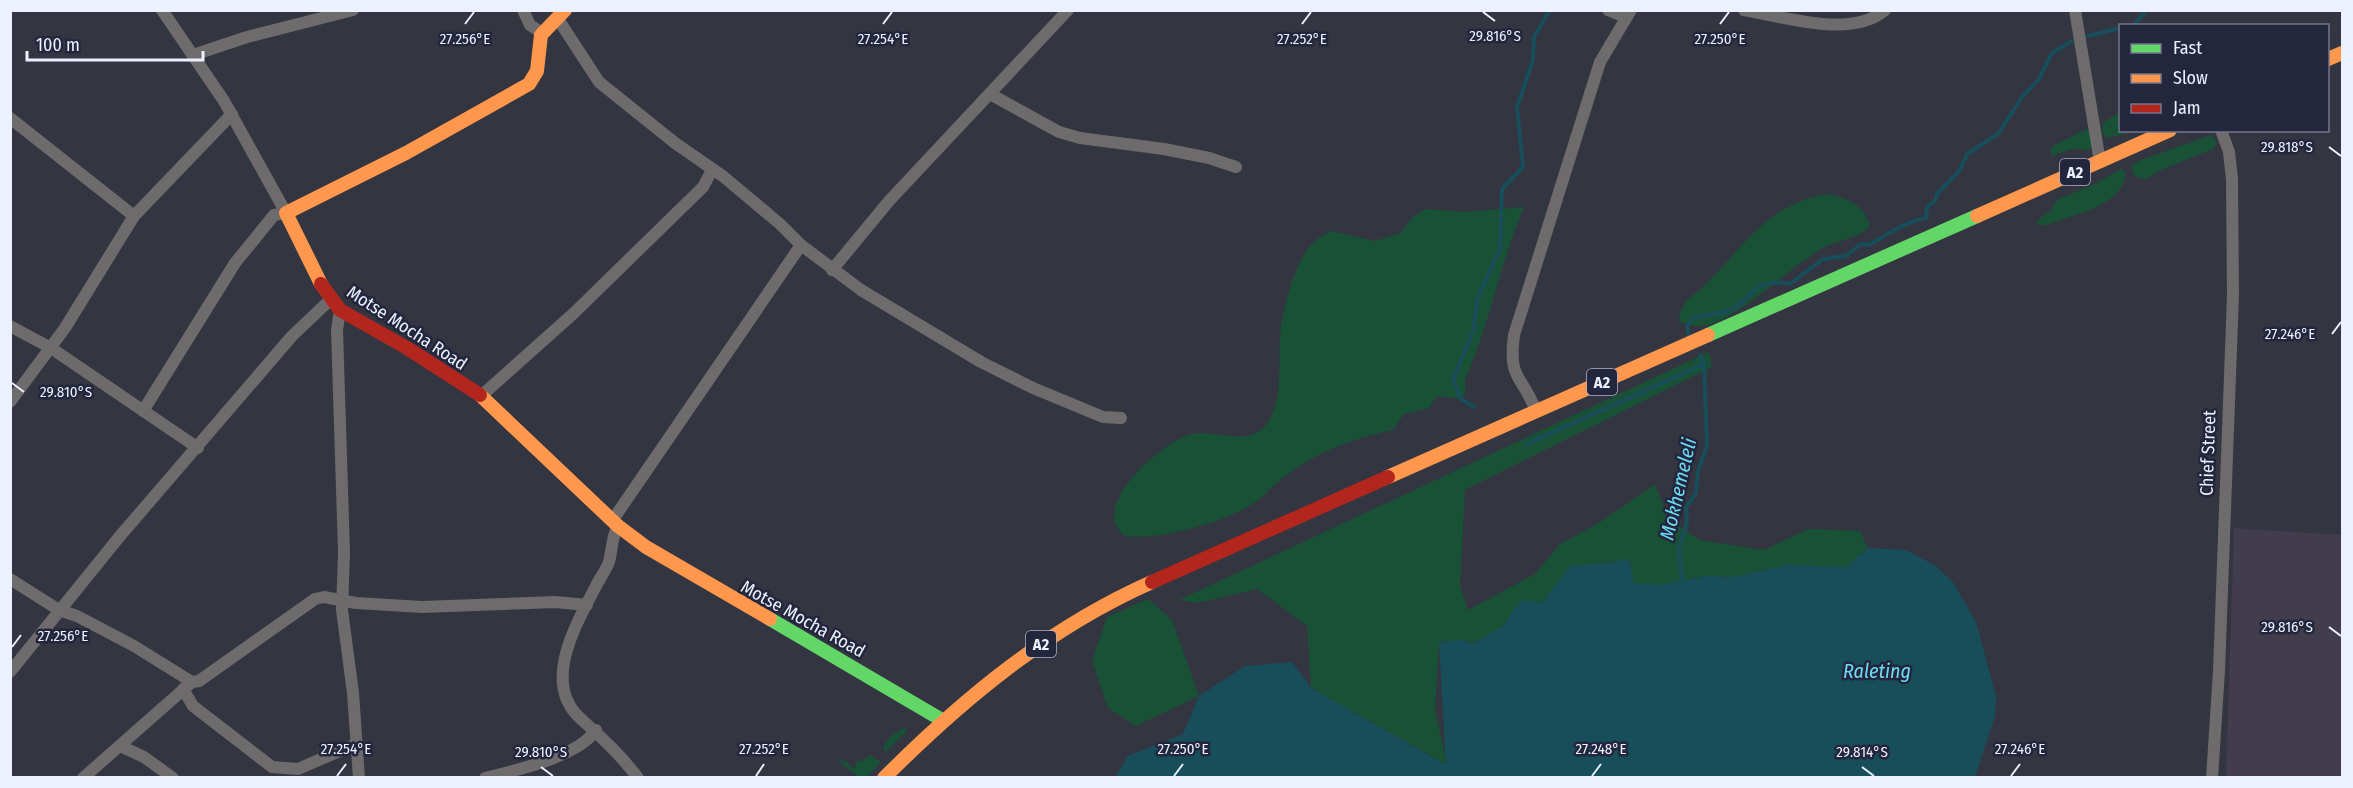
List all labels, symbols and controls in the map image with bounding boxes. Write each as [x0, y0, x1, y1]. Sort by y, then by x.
scale bar [27, 24, 202, 62]
legend [2119, 24, 2329, 132]
text: 29.816°S [1469, 27, 1521, 45]
text: 27.256°E [440, 30, 490, 48]
text: 27.254°E [858, 30, 908, 48]
text: 27.252°E [1277, 30, 1327, 48]
text: 27.250°E [1694, 30, 1746, 48]
text: 100 m [36, 34, 80, 56]
text: Fast [2173, 37, 2202, 59]
text: Slow [2173, 67, 2208, 89]
text: Jam [2173, 97, 2201, 119]
text: 29.818°S [2261, 138, 2313, 156]
road number: A2 [2060, 159, 2090, 185]
street label: Motse Mocha Road [343, 281, 471, 375]
text: 27.246°E [2265, 325, 2315, 343]
road number: A2 [1587, 369, 1617, 395]
text: 29.810°S [40, 383, 92, 401]
street label: Chief Street [2196, 410, 2220, 496]
water label: Mokhemeleli [1655, 436, 1701, 542]
street label: Motse Mocha Road [737, 576, 869, 662]
text: 29.816°S [2261, 618, 2313, 636]
text: 27.256°E [38, 627, 88, 645]
road number: A2 [1026, 631, 1056, 657]
water label: Raleting [1843, 659, 1911, 683]
text: 27.254°E [321, 740, 371, 758]
text: 27.252°E [739, 740, 789, 758]
text: 27.250°E [1157, 740, 1209, 758]
text: 27.248°E [1576, 740, 1626, 758]
text: 27.246°E [1995, 740, 2045, 758]
text: 29.810°S [515, 743, 567, 761]
text: 29.814°S [1836, 743, 1888, 761]

